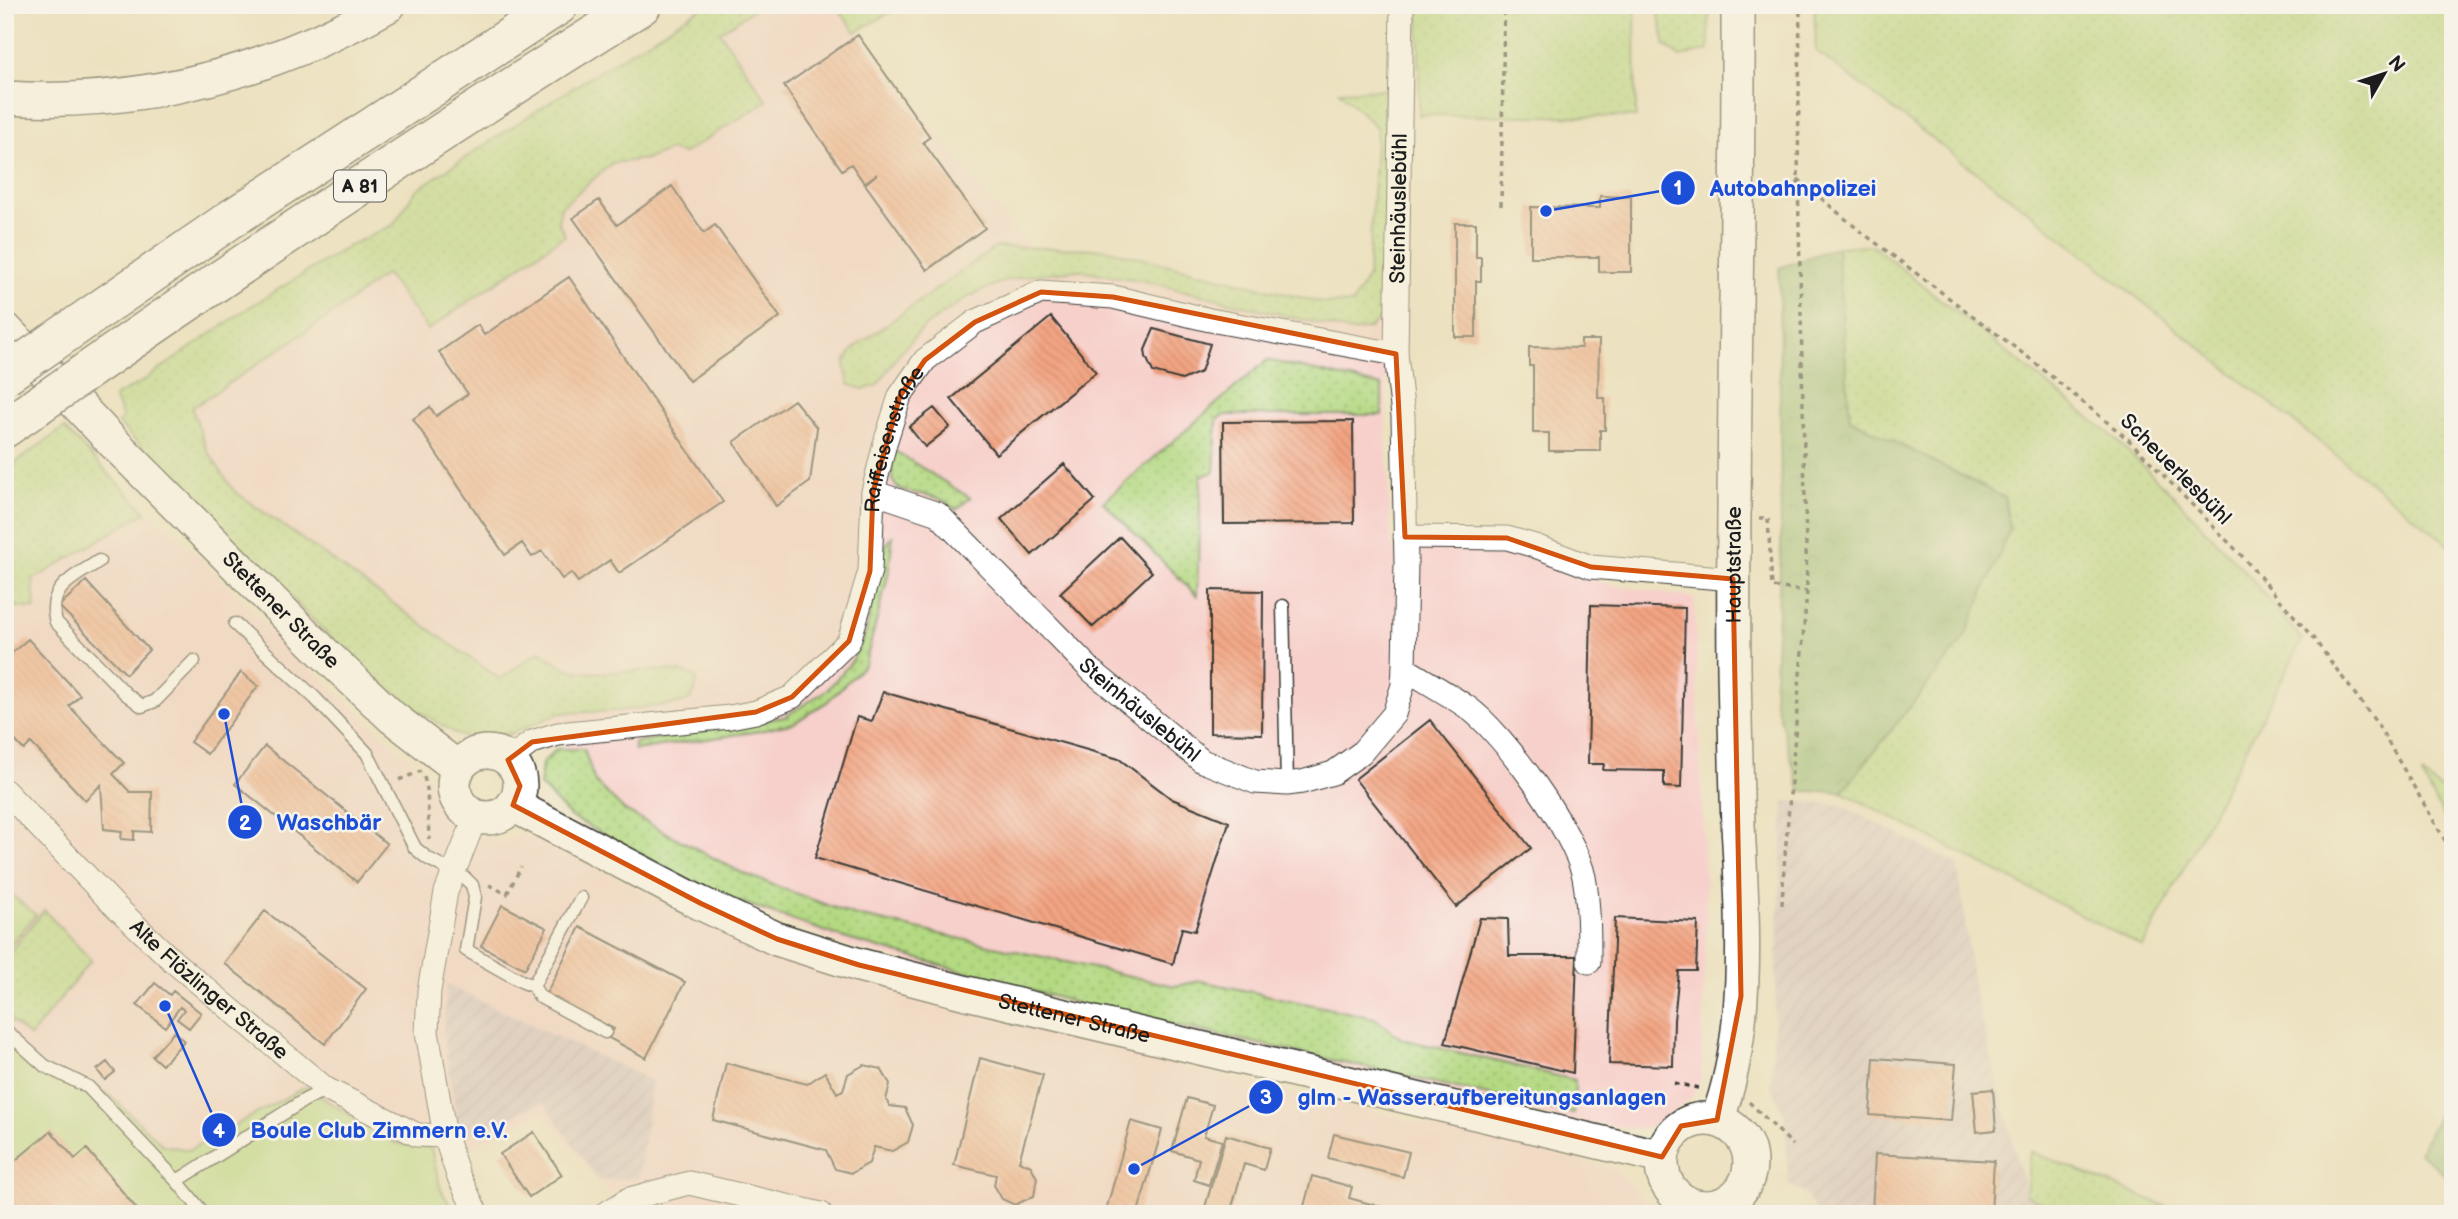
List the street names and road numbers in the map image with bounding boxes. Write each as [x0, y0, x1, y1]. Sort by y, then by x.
street label: Steinhäuslebühl [1385, 133, 1413, 284]
road number: A 81 [334, 170, 386, 202]
street label: Raiffeisenstraße [860, 361, 930, 513]
street label: Scheuerlesbühl [2115, 409, 2236, 530]
street label: Hauptstraße [1722, 506, 1747, 624]
street label: Stettener Straße [217, 547, 345, 674]
street label: Steinhäuslebühl [1073, 653, 1205, 768]
street label: Alte Flözlinger Straße [124, 915, 293, 1065]
street label: Stettener Straße [996, 989, 1153, 1049]

